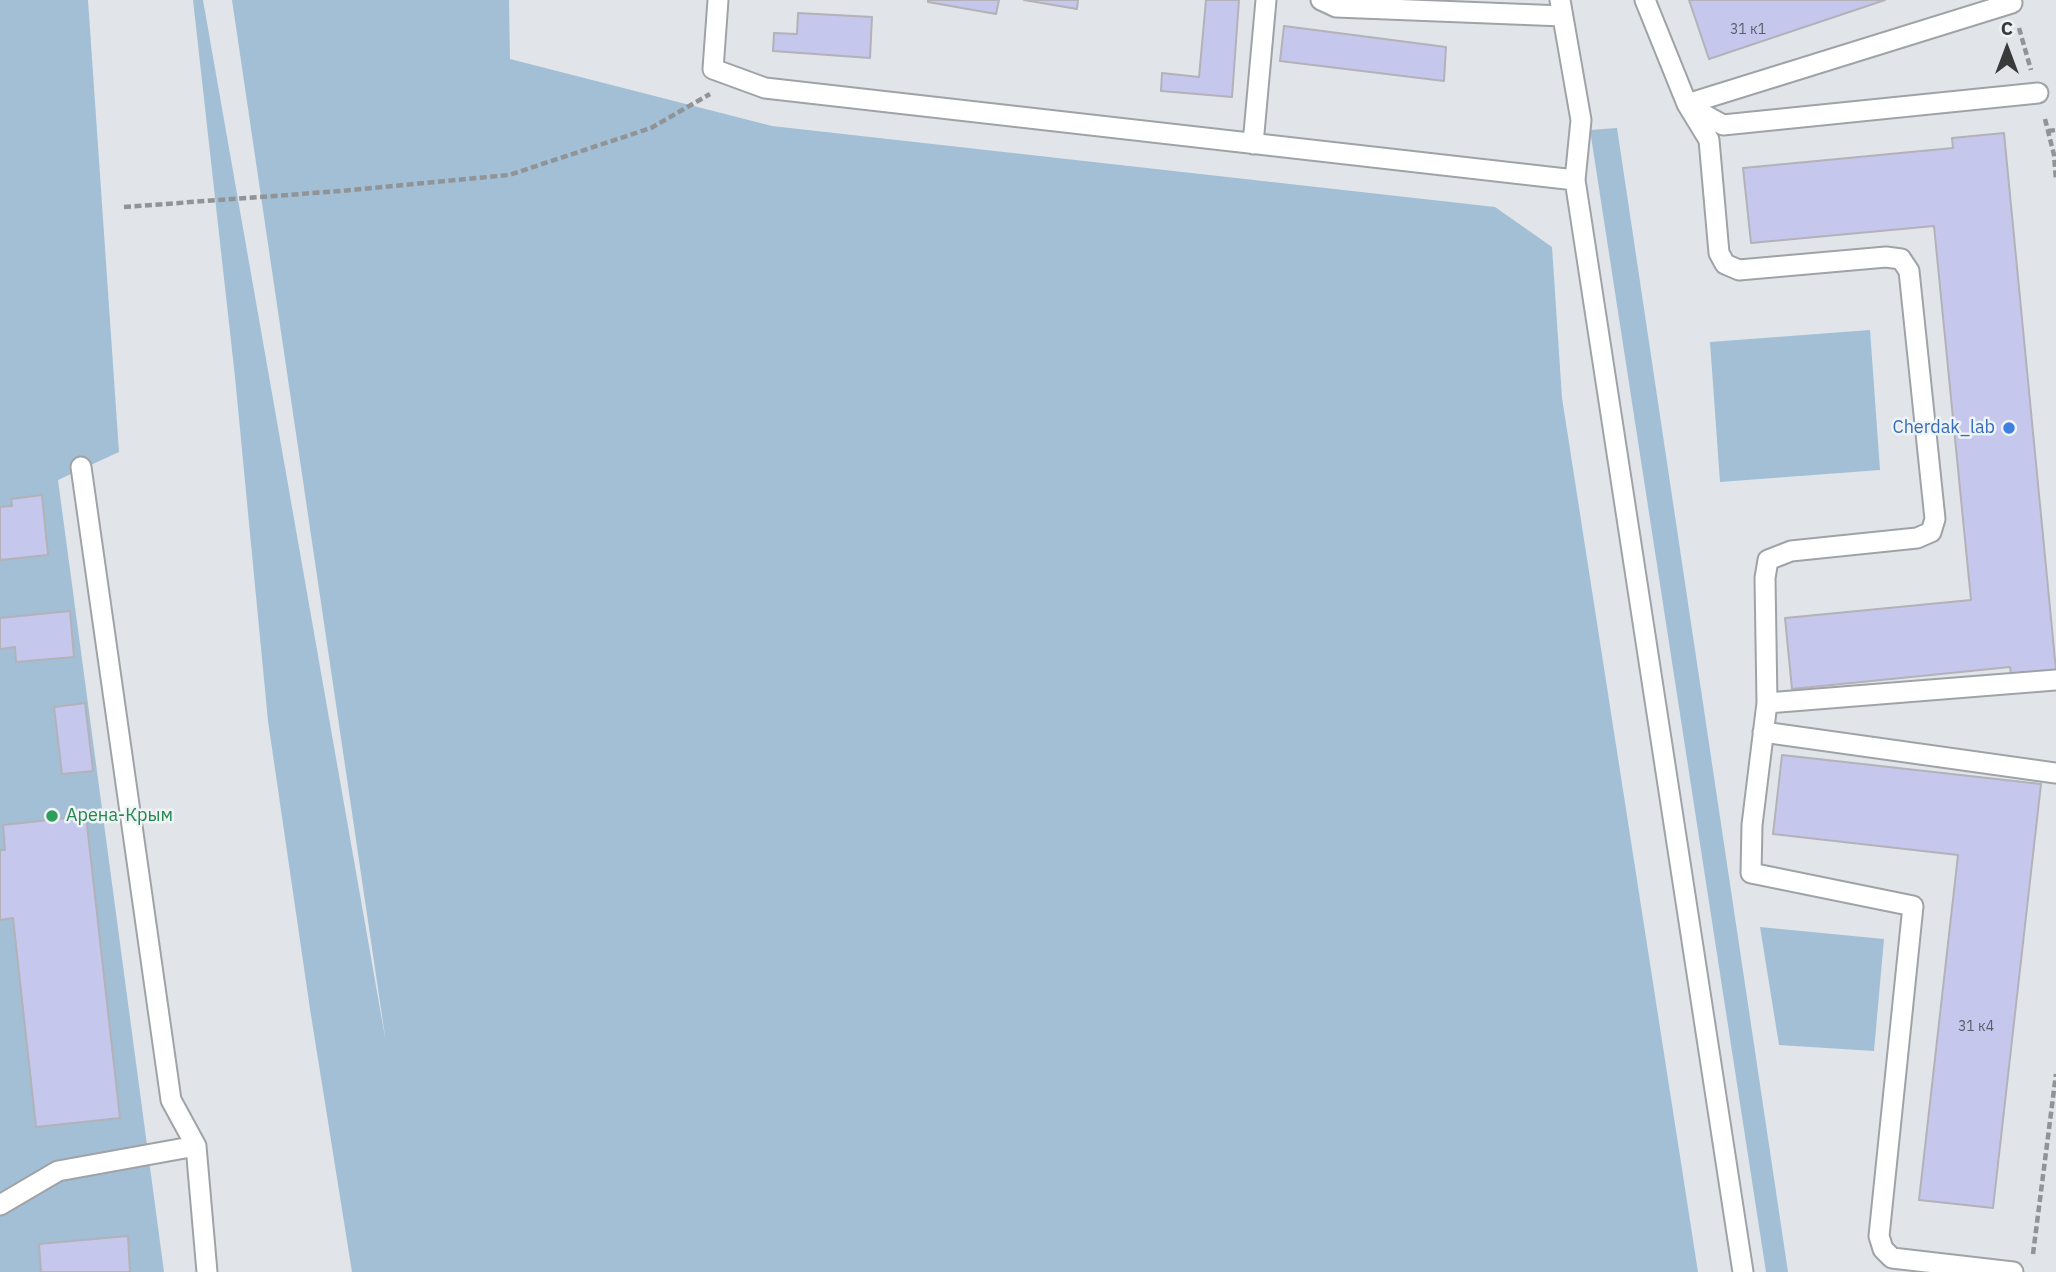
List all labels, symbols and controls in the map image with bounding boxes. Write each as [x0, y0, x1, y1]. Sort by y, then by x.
north arrow [1972, 14, 2042, 84]
text: С [2001, 16, 2013, 40]
house number: 31 к1 [1730, 22, 1766, 38]
place label: Cherdak_lab [1892, 417, 1995, 439]
marker: Cherdak_lab [2001, 420, 2017, 436]
place label: Арена-Крым [66, 805, 173, 827]
marker: Арена-Крым [44, 808, 60, 824]
house number: 31 к4 [1958, 1019, 1994, 1035]

